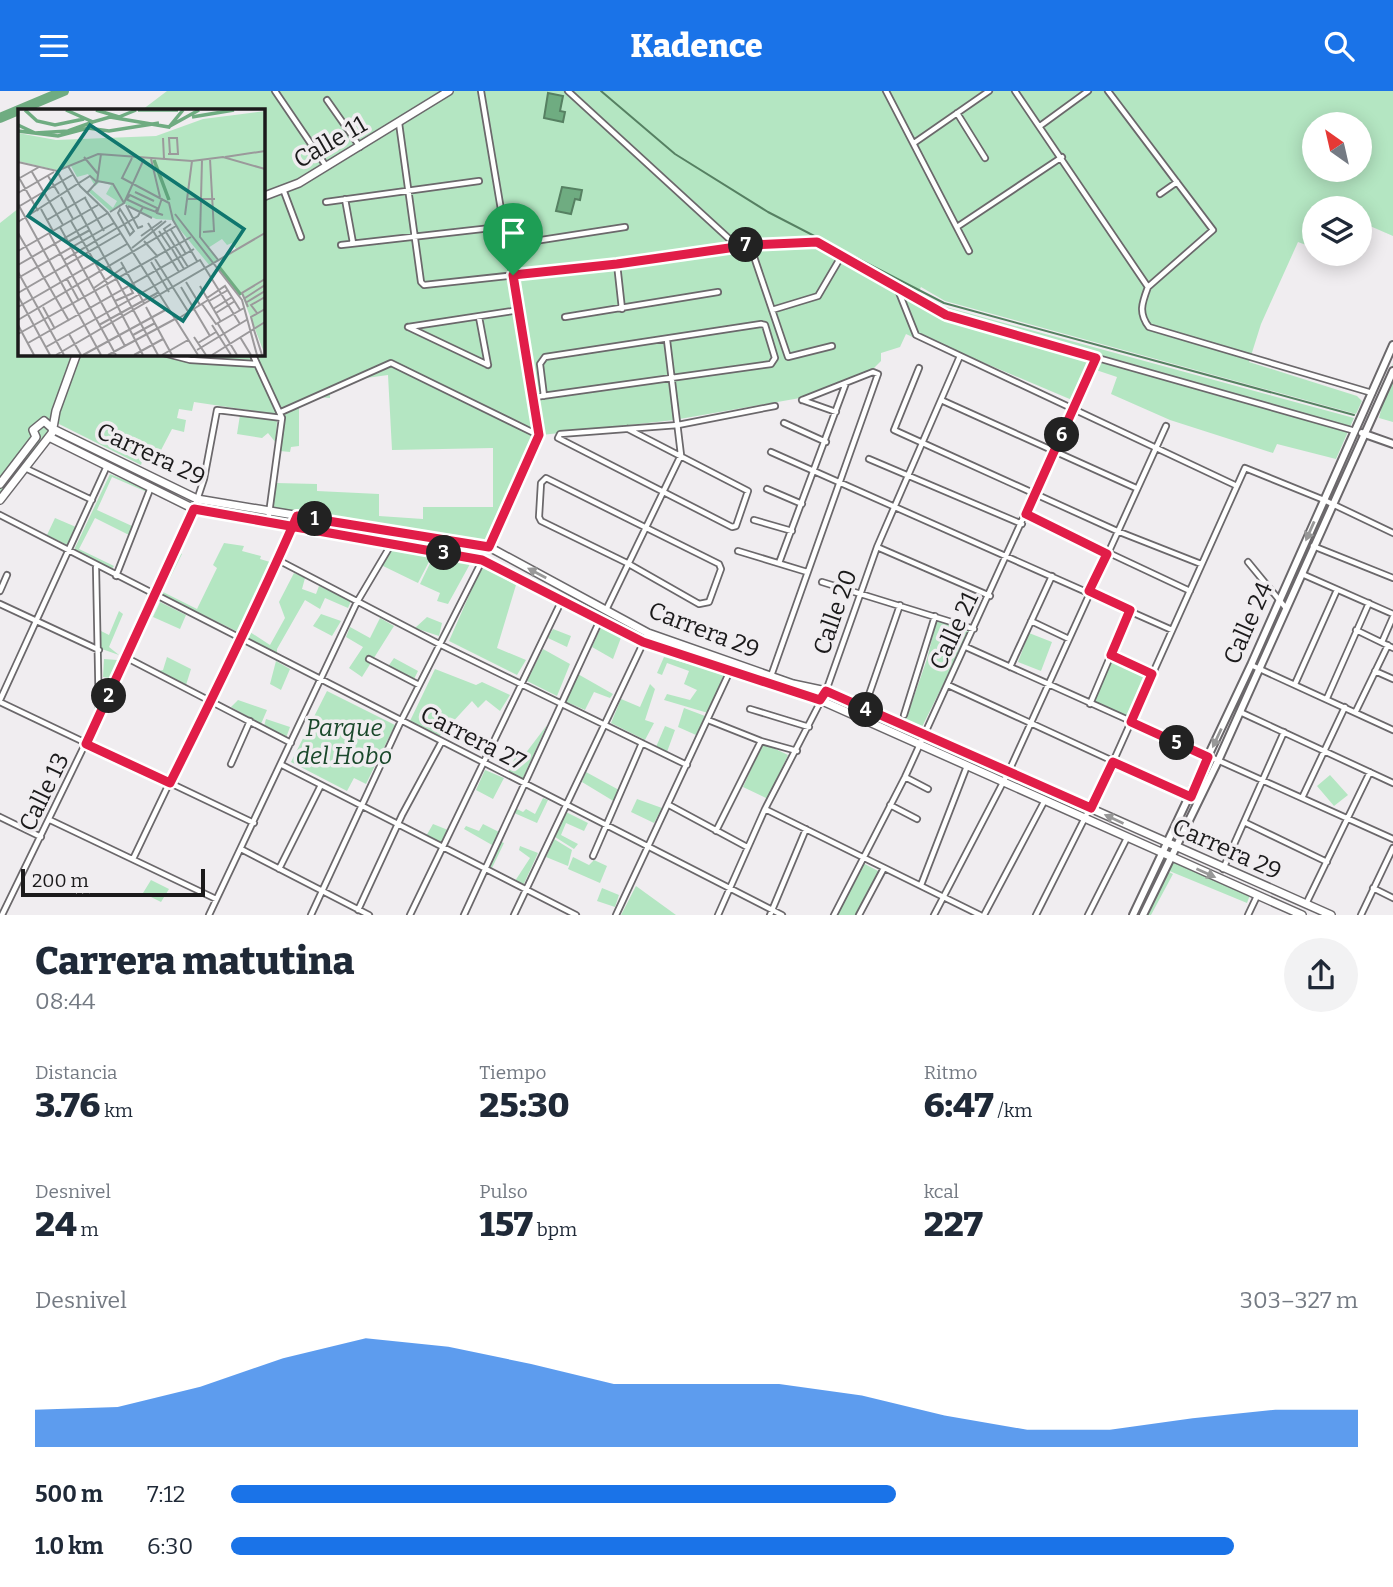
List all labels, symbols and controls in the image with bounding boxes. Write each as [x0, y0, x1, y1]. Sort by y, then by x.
icon: menu [35, 27, 73, 65]
text: Kadence [630, 27, 763, 65]
icon: search [1320, 27, 1358, 65]
inset map [18, 109, 264, 355]
street label: Calle 11 [289, 110, 372, 174]
north arrow [1302, 112, 1372, 182]
map controls [1302, 112, 1372, 266]
button: layers [1302, 196, 1372, 266]
pin [483, 203, 543, 275]
icon: arrive [494, 214, 532, 252]
pin: 7 [728, 227, 764, 263]
text: 7 [740, 233, 751, 256]
street label: Carrera 29 [92, 417, 210, 491]
pin: 6 [1044, 417, 1080, 453]
text: 6 [1056, 423, 1067, 446]
pin: 1 [298, 501, 332, 537]
text: 1 [310, 507, 319, 530]
one-way arrow [1304, 520, 1315, 541]
pin: 3 [426, 535, 462, 571]
text: 3 [438, 541, 449, 564]
street label: Calle 20 [807, 566, 863, 658]
one-way arrow [527, 567, 547, 579]
street label: Calle 24 [1218, 578, 1278, 668]
street label: Calle 21 [924, 587, 984, 674]
street label: Carrera 29 [645, 596, 763, 664]
pin: 2 [92, 679, 126, 713]
text: 2 [103, 684, 114, 707]
pin: 4 [848, 693, 884, 727]
text: 4 [860, 698, 871, 721]
street label: Carrera 27 [416, 700, 530, 776]
park label: Parque del Hobo [296, 714, 392, 770]
pin: 5 [1160, 725, 1194, 761]
one-way arrow [1211, 728, 1223, 748]
text: 5 [1171, 731, 1182, 754]
street label: Calle 13 [13, 748, 75, 836]
one-way arrow [1104, 813, 1124, 825]
street label: Carrera 29 [1168, 813, 1286, 885]
scale bar [21, 866, 205, 898]
one-way arrow [1196, 868, 1217, 879]
text: 200 m [32, 869, 89, 892]
text: Carrera matutina [35, 938, 354, 984]
button: share [1284, 938, 1358, 1012]
text: 08:44 [35, 987, 95, 1015]
text: Distancia [35, 1061, 117, 1084]
text: Tiempo [479, 1061, 546, 1084]
text: Ritmo [924, 1061, 978, 1084]
text: 3.76 [35, 1084, 100, 1126]
text: 25:30 [479, 1084, 570, 1126]
text: 6:47 [924, 1084, 994, 1126]
text: km [100, 1099, 133, 1122]
text: /km [994, 1099, 1032, 1122]
text: Desnivel [35, 1180, 111, 1203]
text: Pulso [479, 1180, 528, 1203]
text: kcal [924, 1180, 959, 1203]
text: 24 [35, 1203, 77, 1245]
text: 157 [479, 1203, 533, 1245]
text: 227 [924, 1203, 983, 1245]
text: m [77, 1218, 99, 1241]
text: bpm [533, 1218, 577, 1241]
text: Desnivel [35, 1286, 127, 1314]
text: 303–327 m [1240, 1286, 1358, 1314]
text: 500 m [35, 1480, 103, 1508]
text: 7:12 [147, 1480, 185, 1508]
text: 1.0 km [35, 1532, 104, 1560]
text: 6:30 [147, 1532, 193, 1560]

